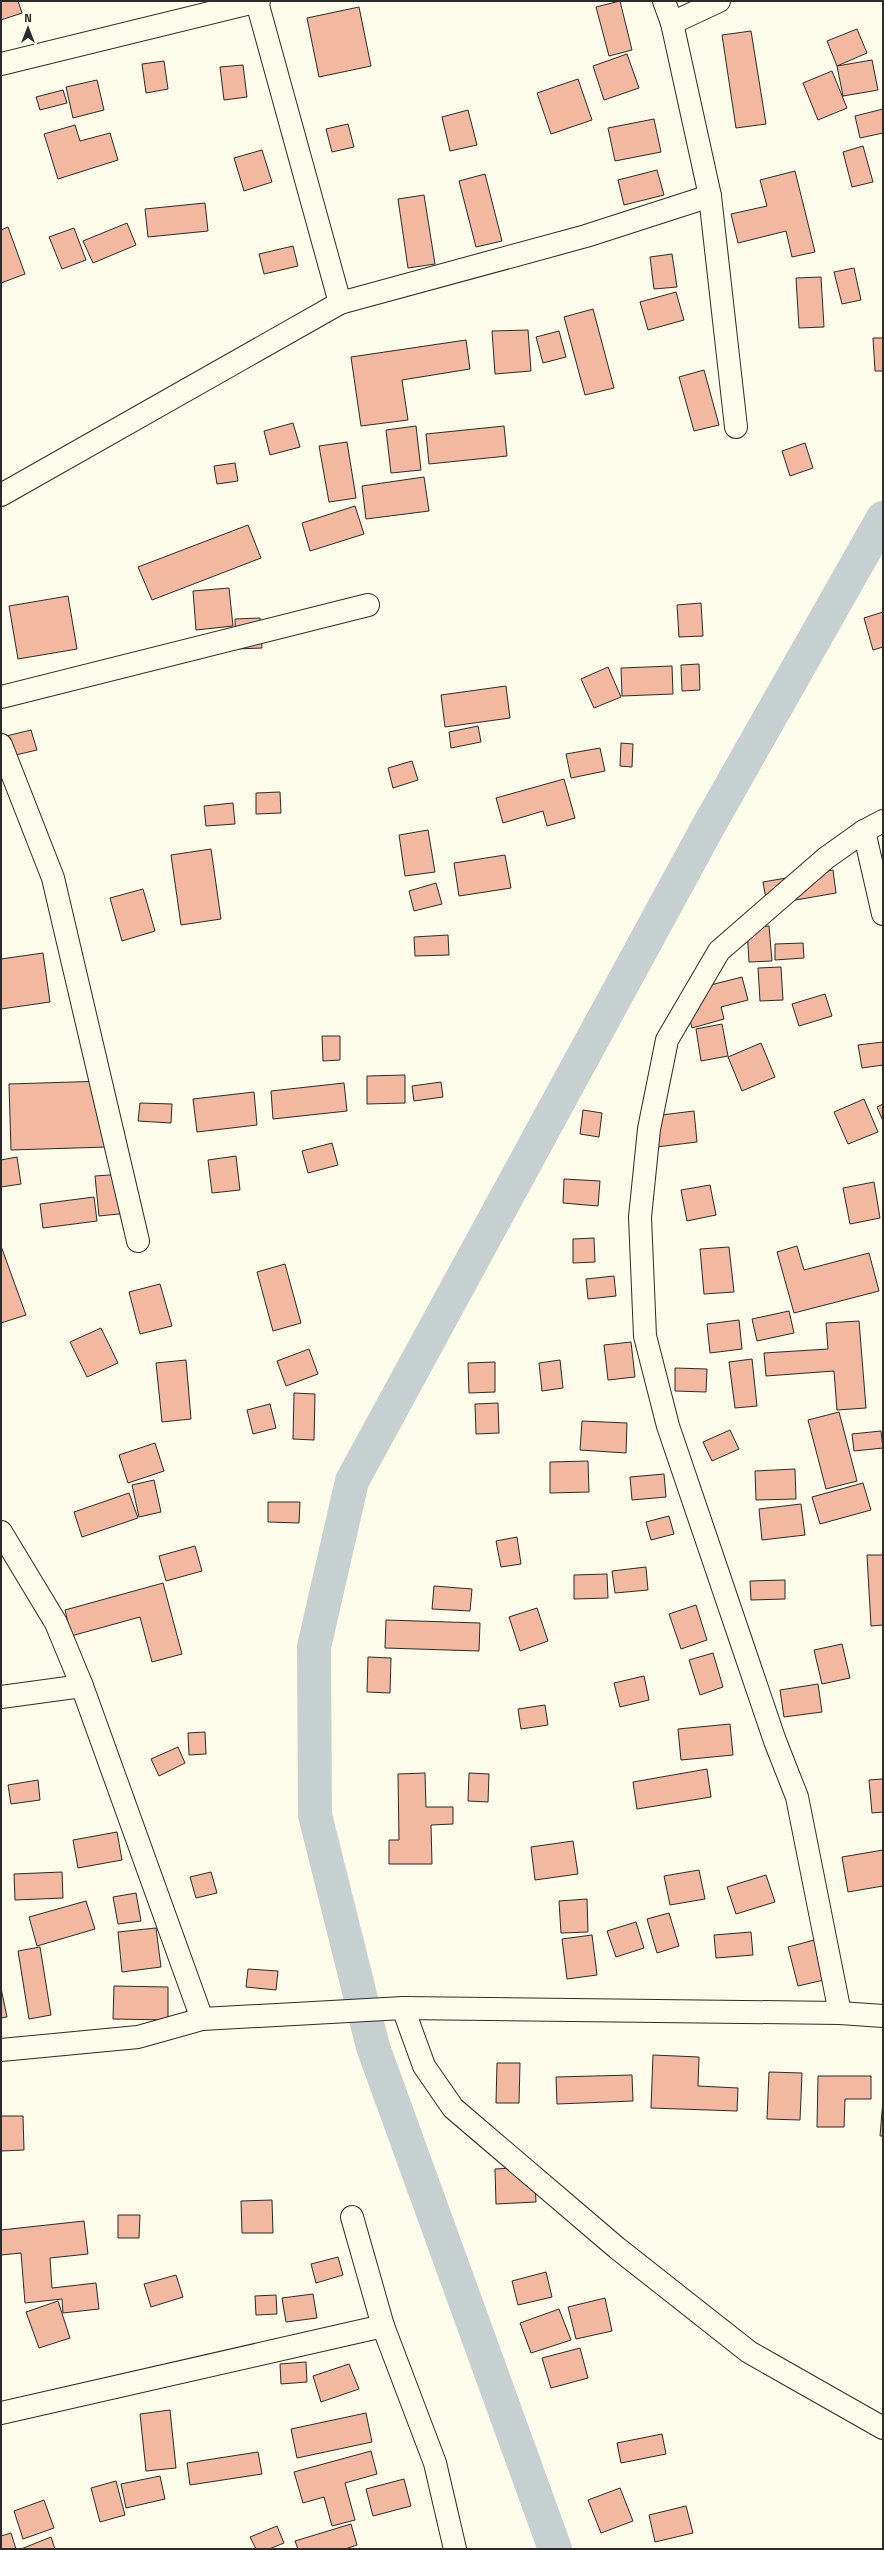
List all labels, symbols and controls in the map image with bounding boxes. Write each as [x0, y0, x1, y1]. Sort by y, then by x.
north arrow [8, 8, 48, 48]
text: N [24, 10, 32, 26]

